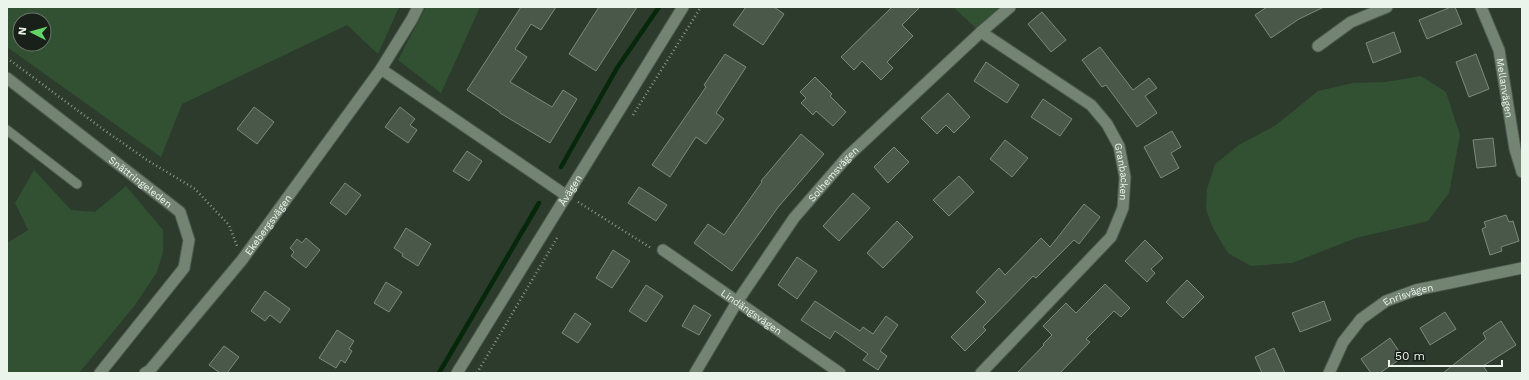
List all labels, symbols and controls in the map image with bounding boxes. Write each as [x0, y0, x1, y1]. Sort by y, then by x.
north arrow [12, 12, 52, 52]
text: N [16, 26, 29, 36]
street label: Mellanvägen [1494, 57, 1515, 119]
street label: Granbacken [1113, 142, 1130, 201]
street label: Solhemsvägen [806, 144, 861, 204]
street label: Snättringeleden [106, 154, 174, 210]
street label: Åvägen [557, 173, 584, 208]
street label: Ekebergsvägen [242, 193, 294, 257]
street label: Enrisvägen [1380, 282, 1434, 308]
street label: Lindängsvägen [719, 287, 784, 337]
scale bar [1389, 342, 1502, 368]
text: 50 m [1395, 349, 1425, 363]

